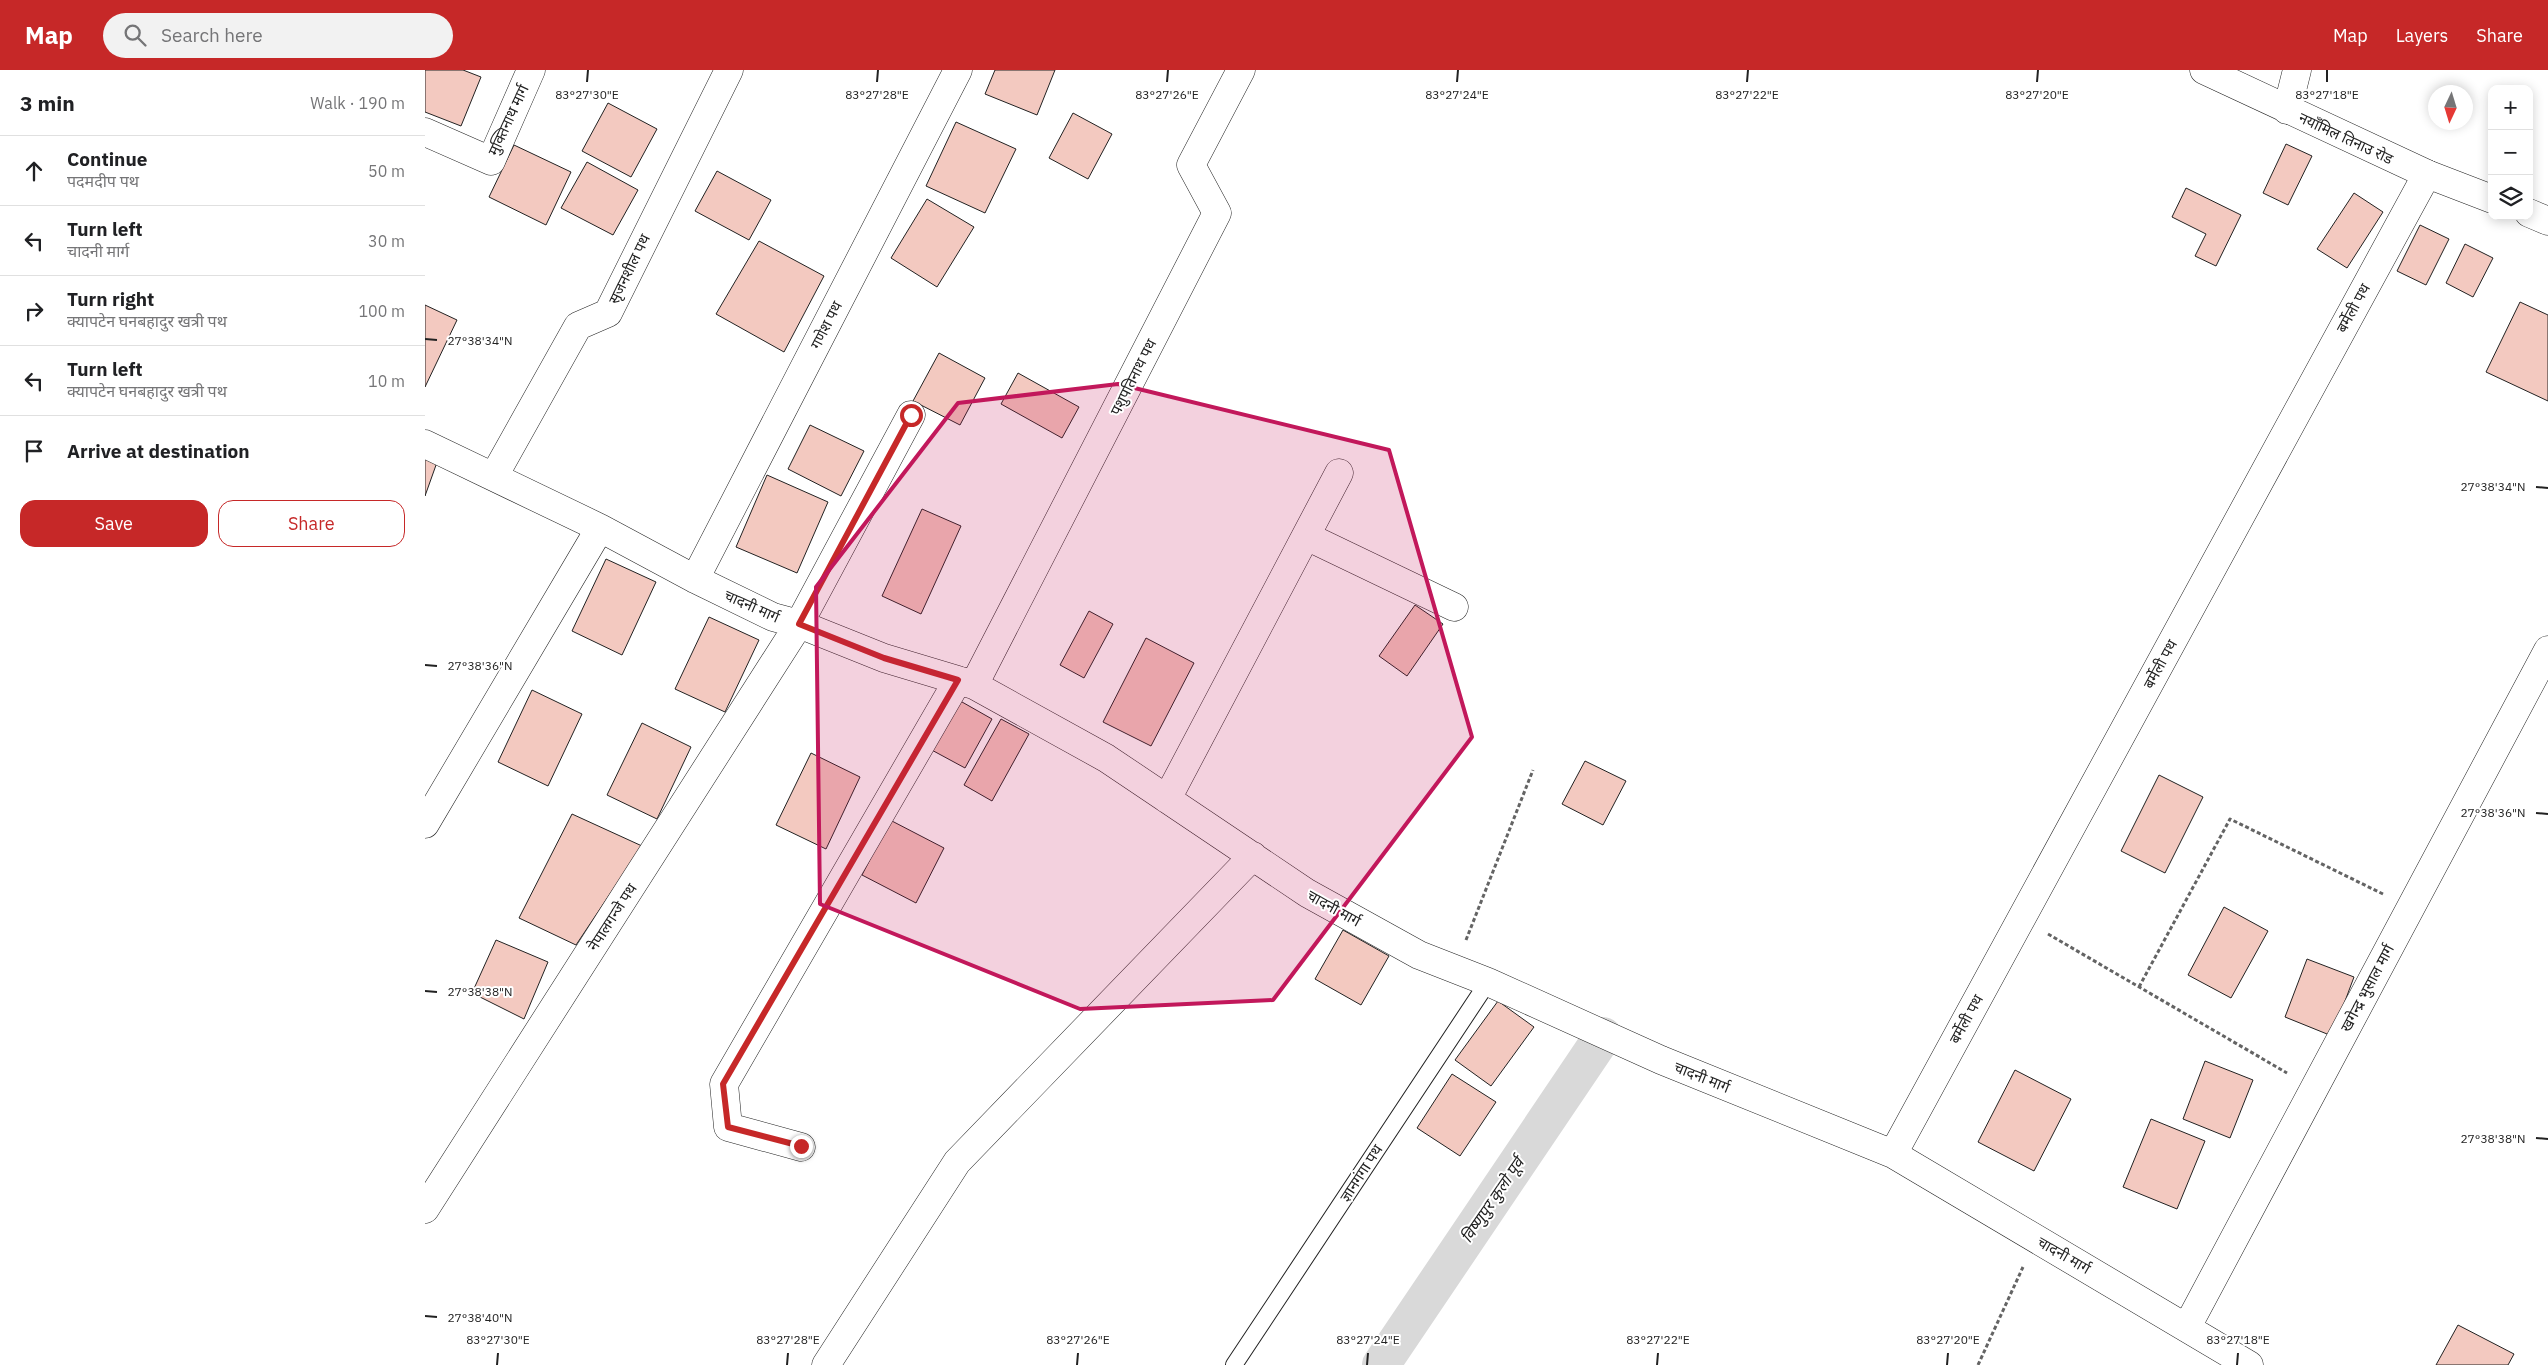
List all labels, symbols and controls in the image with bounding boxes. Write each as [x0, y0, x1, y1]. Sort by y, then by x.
search box [103, 13, 453, 58]
text: Map [25, 19, 73, 51]
icon: search [121, 21, 149, 49]
text: Search here [161, 23, 263, 47]
text: Map [2333, 24, 2368, 47]
text: Layers [2396, 24, 2448, 47]
text: Share [2476, 24, 2523, 47]
street label: मुक्तिनाथ मार्ग [483, 81, 534, 159]
north arrow [2428, 85, 2473, 130]
map controls [2488, 85, 2533, 220]
button: + [2488, 85, 2533, 130]
text: 83°27'30"E [555, 87, 619, 102]
text: 83°27'28"E [845, 87, 909, 102]
text: 83°27'26"E [1135, 87, 1199, 102]
text: 83°27'24"E [1425, 87, 1489, 102]
text: 83°27'22"E [1715, 87, 1779, 102]
text: 83°27'20"E [2005, 87, 2069, 102]
text: 83°27'18"E [2295, 87, 2359, 102]
text: 3 min [20, 89, 75, 117]
text: Walk · 190 m [310, 93, 405, 113]
street label: नयाँमिल तिनाउ रोड [2296, 108, 2397, 169]
button: − [2488, 130, 2533, 175]
text: Continue [67, 147, 147, 171]
icon: ahead [20, 157, 48, 185]
text: 50 m [368, 161, 405, 181]
text: पदमदीप पथ [67, 171, 139, 191]
button: layers [2488, 175, 2533, 220]
text: Turn left [67, 217, 143, 241]
icon: left [20, 227, 48, 255]
text: 30 m [368, 231, 405, 251]
street label: सृजनशील पथ [604, 231, 655, 308]
text: चादनी मार्ग [67, 241, 129, 261]
street label: बर्मेली पथ [2332, 280, 2374, 336]
text: Turn right [67, 287, 154, 311]
icon: right [20, 297, 48, 325]
street label: गणेश पथ [806, 298, 846, 352]
text: 100 m [358, 301, 405, 321]
text: क्यापटेन घनबहादुर खत्री पथ [67, 311, 227, 331]
text: 27°38'34"N [447, 333, 513, 348]
street label: पशुपतिनाथ पथ [1106, 335, 1161, 419]
text: Turn left [67, 357, 143, 381]
icon: left [20, 367, 48, 395]
text: 10 m [368, 371, 405, 391]
text: क्यापटेन घनबहादुर खत्री पथ [67, 381, 227, 401]
route start [900, 404, 923, 427]
icon: arrive [20, 437, 48, 465]
text: Arrive at destination [67, 439, 250, 463]
text: 27°38'34"N [2460, 479, 2526, 494]
button: Save [20, 500, 208, 547]
button: Share [218, 500, 405, 547]
street label: चादनी मार्ग [721, 585, 783, 627]
street label: बर्मेली पथ [2139, 636, 2181, 692]
text: 27°38'36"N [447, 658, 513, 673]
text: 27°38'36"N [2460, 805, 2526, 820]
street label: नेपालगन्जे पथ [583, 879, 641, 954]
street label: चादनी मार्ग [1304, 886, 1365, 931]
street label: खगेन्द्र भुसाल मार्ग [2336, 940, 2399, 1036]
text: 27°38'38"N [447, 984, 513, 999]
street label: बर्मेली पथ [1945, 991, 1987, 1047]
street label: चादनी मार्ग [1671, 1057, 1734, 1097]
text: 27°38'38"N [2460, 1131, 2526, 1146]
route end [790, 1135, 813, 1158]
street label: ज्ञानगंगा पथ [1336, 1141, 1387, 1205]
water label: विष्णुपुर कुलो पूर्व [1456, 1150, 1531, 1247]
street label: चादनी मार्ग [2034, 1232, 2095, 1278]
text: 27°38'40"N [447, 1310, 513, 1325]
text: 83°27'30"E [466, 1332, 530, 1347]
text: 83°27'28"E [756, 1332, 820, 1347]
text: 83°27'26"E [1046, 1332, 1110, 1347]
text: 83°27'24"E [1336, 1332, 1400, 1347]
text: 83°27'22"E [1626, 1332, 1690, 1347]
text: 83°27'20"E [1916, 1332, 1980, 1347]
text: 83°27'18"E [2206, 1332, 2270, 1347]

